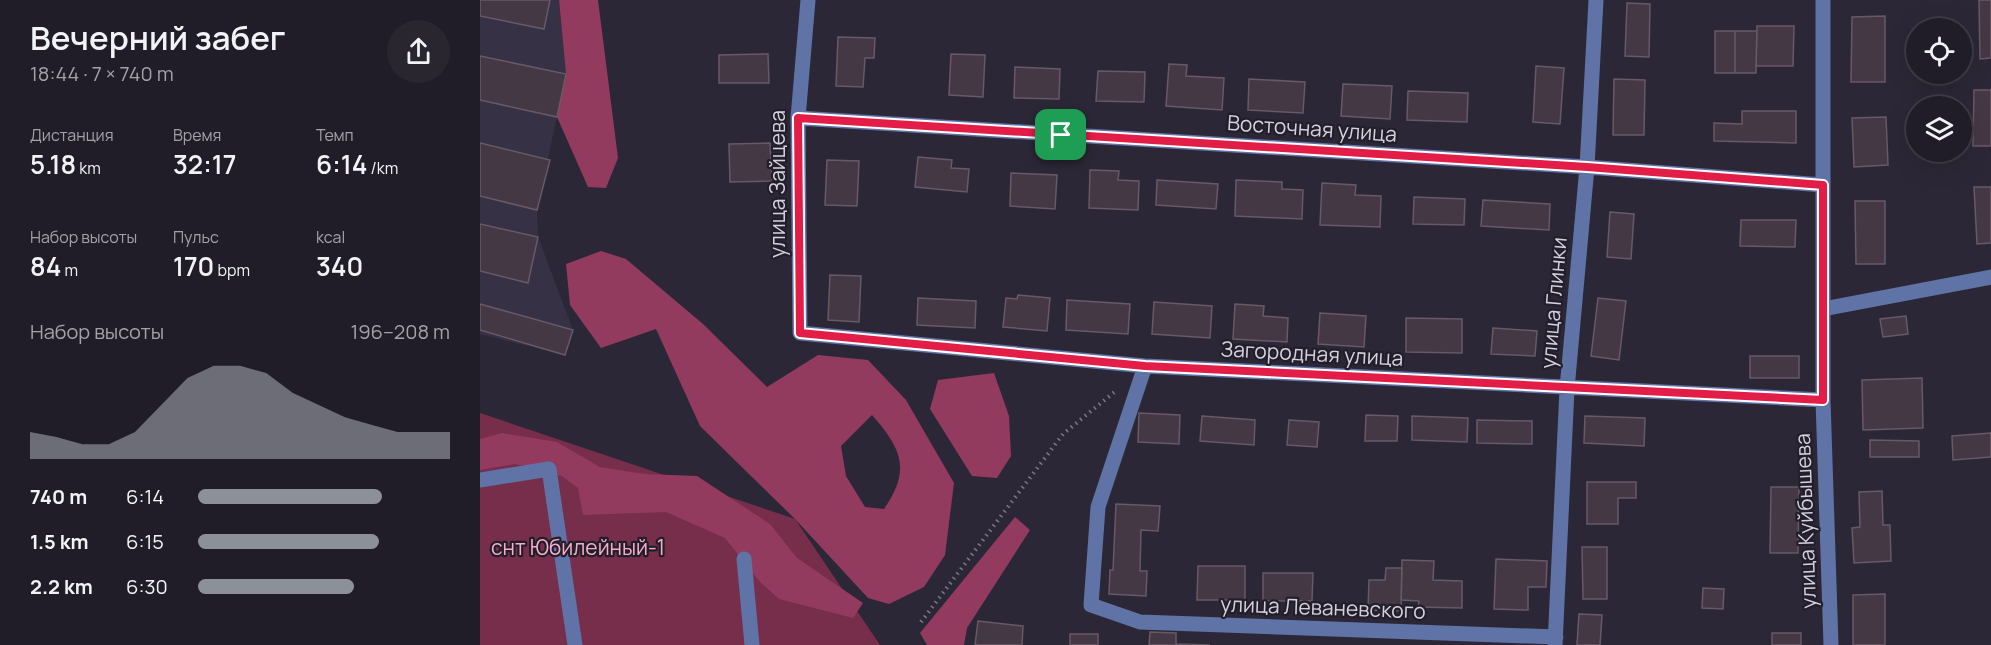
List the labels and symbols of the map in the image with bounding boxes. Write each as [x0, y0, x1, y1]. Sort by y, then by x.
street label: Восточная улица [1226, 108, 1398, 148]
pin [1035, 109, 1086, 160]
street label: улица Зайцева [763, 110, 791, 258]
street label: улица Глинки [1533, 236, 1573, 370]
street label: Загородная улица [1220, 334, 1404, 372]
street label: улица Куйбышева [1788, 433, 1822, 609]
park label: снт Юбилейный-1 [491, 533, 665, 561]
street label: улица Леваневского [1220, 589, 1426, 625]

